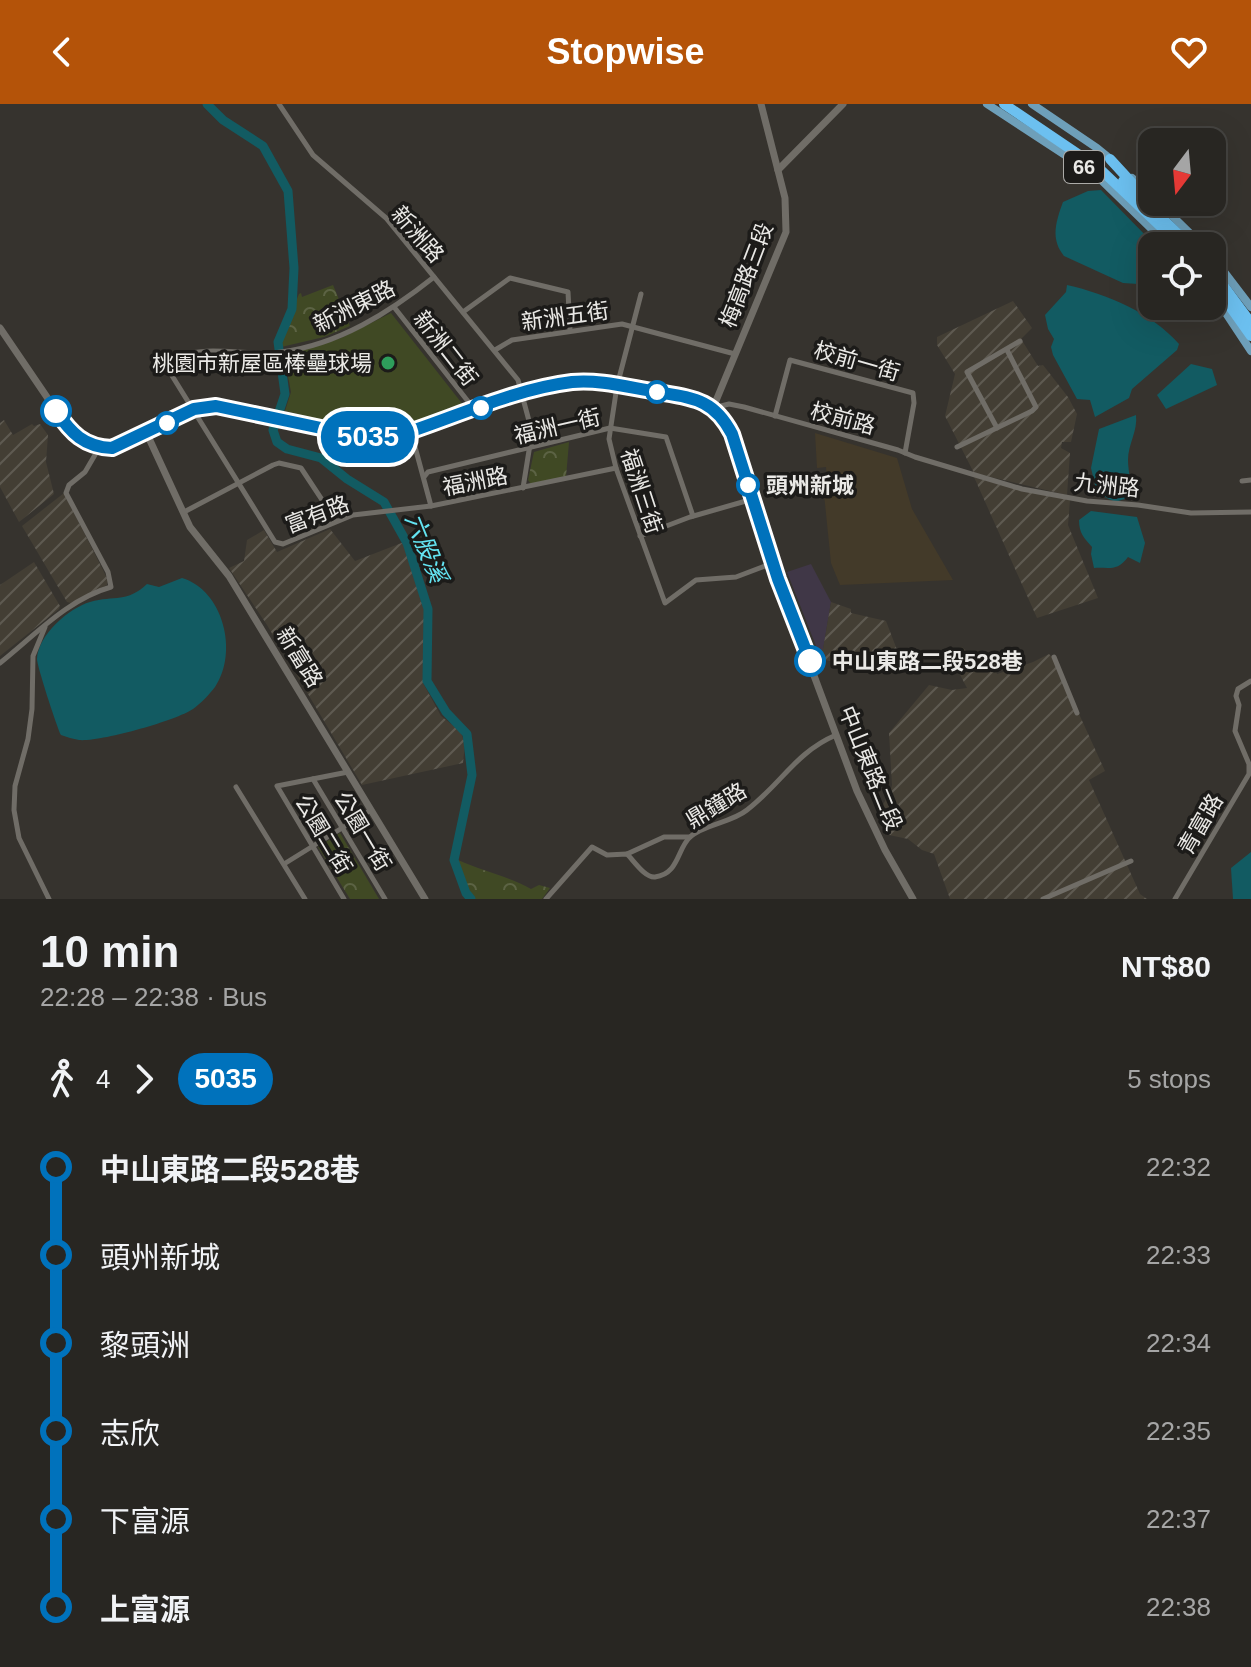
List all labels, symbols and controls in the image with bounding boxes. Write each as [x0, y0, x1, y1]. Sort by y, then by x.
icon: back [40, 30, 84, 74]
icon: heart [1167, 30, 1211, 74]
text: Stopwise [546, 31, 705, 72]
north arrow [1138, 128, 1226, 216]
map controls [1138, 128, 1226, 320]
road number: 66 [1064, 151, 1104, 183]
street label: 新洲路 [387, 201, 449, 267]
street label: 梅高路三段 [715, 219, 778, 331]
button: locate [1138, 232, 1226, 320]
street label: 新洲東路 [309, 275, 399, 338]
street label: 新洲五街 [520, 298, 610, 335]
street label: 新洲二街 [409, 306, 483, 391]
street label: 校前一街 [811, 337, 903, 386]
place label: 桃園市新屋區棒壘球場 [152, 351, 372, 376]
marker: 桃園市新屋區棒壘球場 [379, 354, 397, 372]
unlabelled marker [646, 381, 668, 403]
unlabelled marker [41, 396, 71, 426]
unlabelled marker [470, 397, 492, 419]
street label: 校前路 [808, 398, 878, 439]
street label: 福洲一街 [511, 404, 603, 449]
line badge: 5035 [312, 411, 424, 463]
unlabelled marker [156, 412, 178, 434]
text: 5035 [337, 421, 399, 452]
street label: 福洲三街 [616, 445, 667, 537]
street label: 福洲路 [440, 463, 510, 500]
street label: 九洲路 [1073, 470, 1141, 501]
place label: 頭州新城 [766, 473, 854, 498]
marker: 頭州新城 [737, 474, 759, 496]
street label: 富有路 [282, 491, 352, 538]
water label: 六股溪 [400, 509, 454, 589]
street label: 新富路 [271, 623, 328, 692]
marker: 中山東路二段528巷 [795, 646, 825, 676]
place label: 中山東路二段528巷 [832, 649, 1023, 674]
street label: 中山東路二段 [834, 702, 907, 834]
street label: 鼎鐘路 [682, 778, 751, 833]
street label: 公園一街 [329, 787, 396, 875]
street label: 青富路 [1173, 789, 1228, 859]
street label: 公園二街 [290, 790, 357, 878]
text: 10 min [40, 927, 179, 976]
text: NT$80 [1121, 950, 1211, 983]
text: 22:28 – 22:38 · Bus [40, 982, 267, 1012]
icon: walk [40, 1057, 84, 1101]
icon: forward [122, 1057, 166, 1101]
text: 5035 [194, 1063, 257, 1094]
text: 4 [96, 1064, 110, 1094]
text: 5 stops [1127, 1064, 1211, 1094]
text: 22:32 [1146, 1152, 1211, 1182]
text: 中山東路二段528巷 [100, 1153, 360, 1186]
text: 22:33 [1146, 1240, 1211, 1270]
text: 頭州新城 [100, 1241, 220, 1274]
text: 22:34 [1146, 1328, 1211, 1358]
text: 黎頭洲 [100, 1329, 190, 1362]
text: 22:35 [1146, 1416, 1211, 1446]
text: 志欣 [100, 1417, 160, 1450]
text: 22:37 [1146, 1504, 1211, 1534]
text: 下富源 [100, 1505, 190, 1538]
text: 22:38 [1146, 1592, 1211, 1622]
text: 上富源 [100, 1593, 190, 1626]

